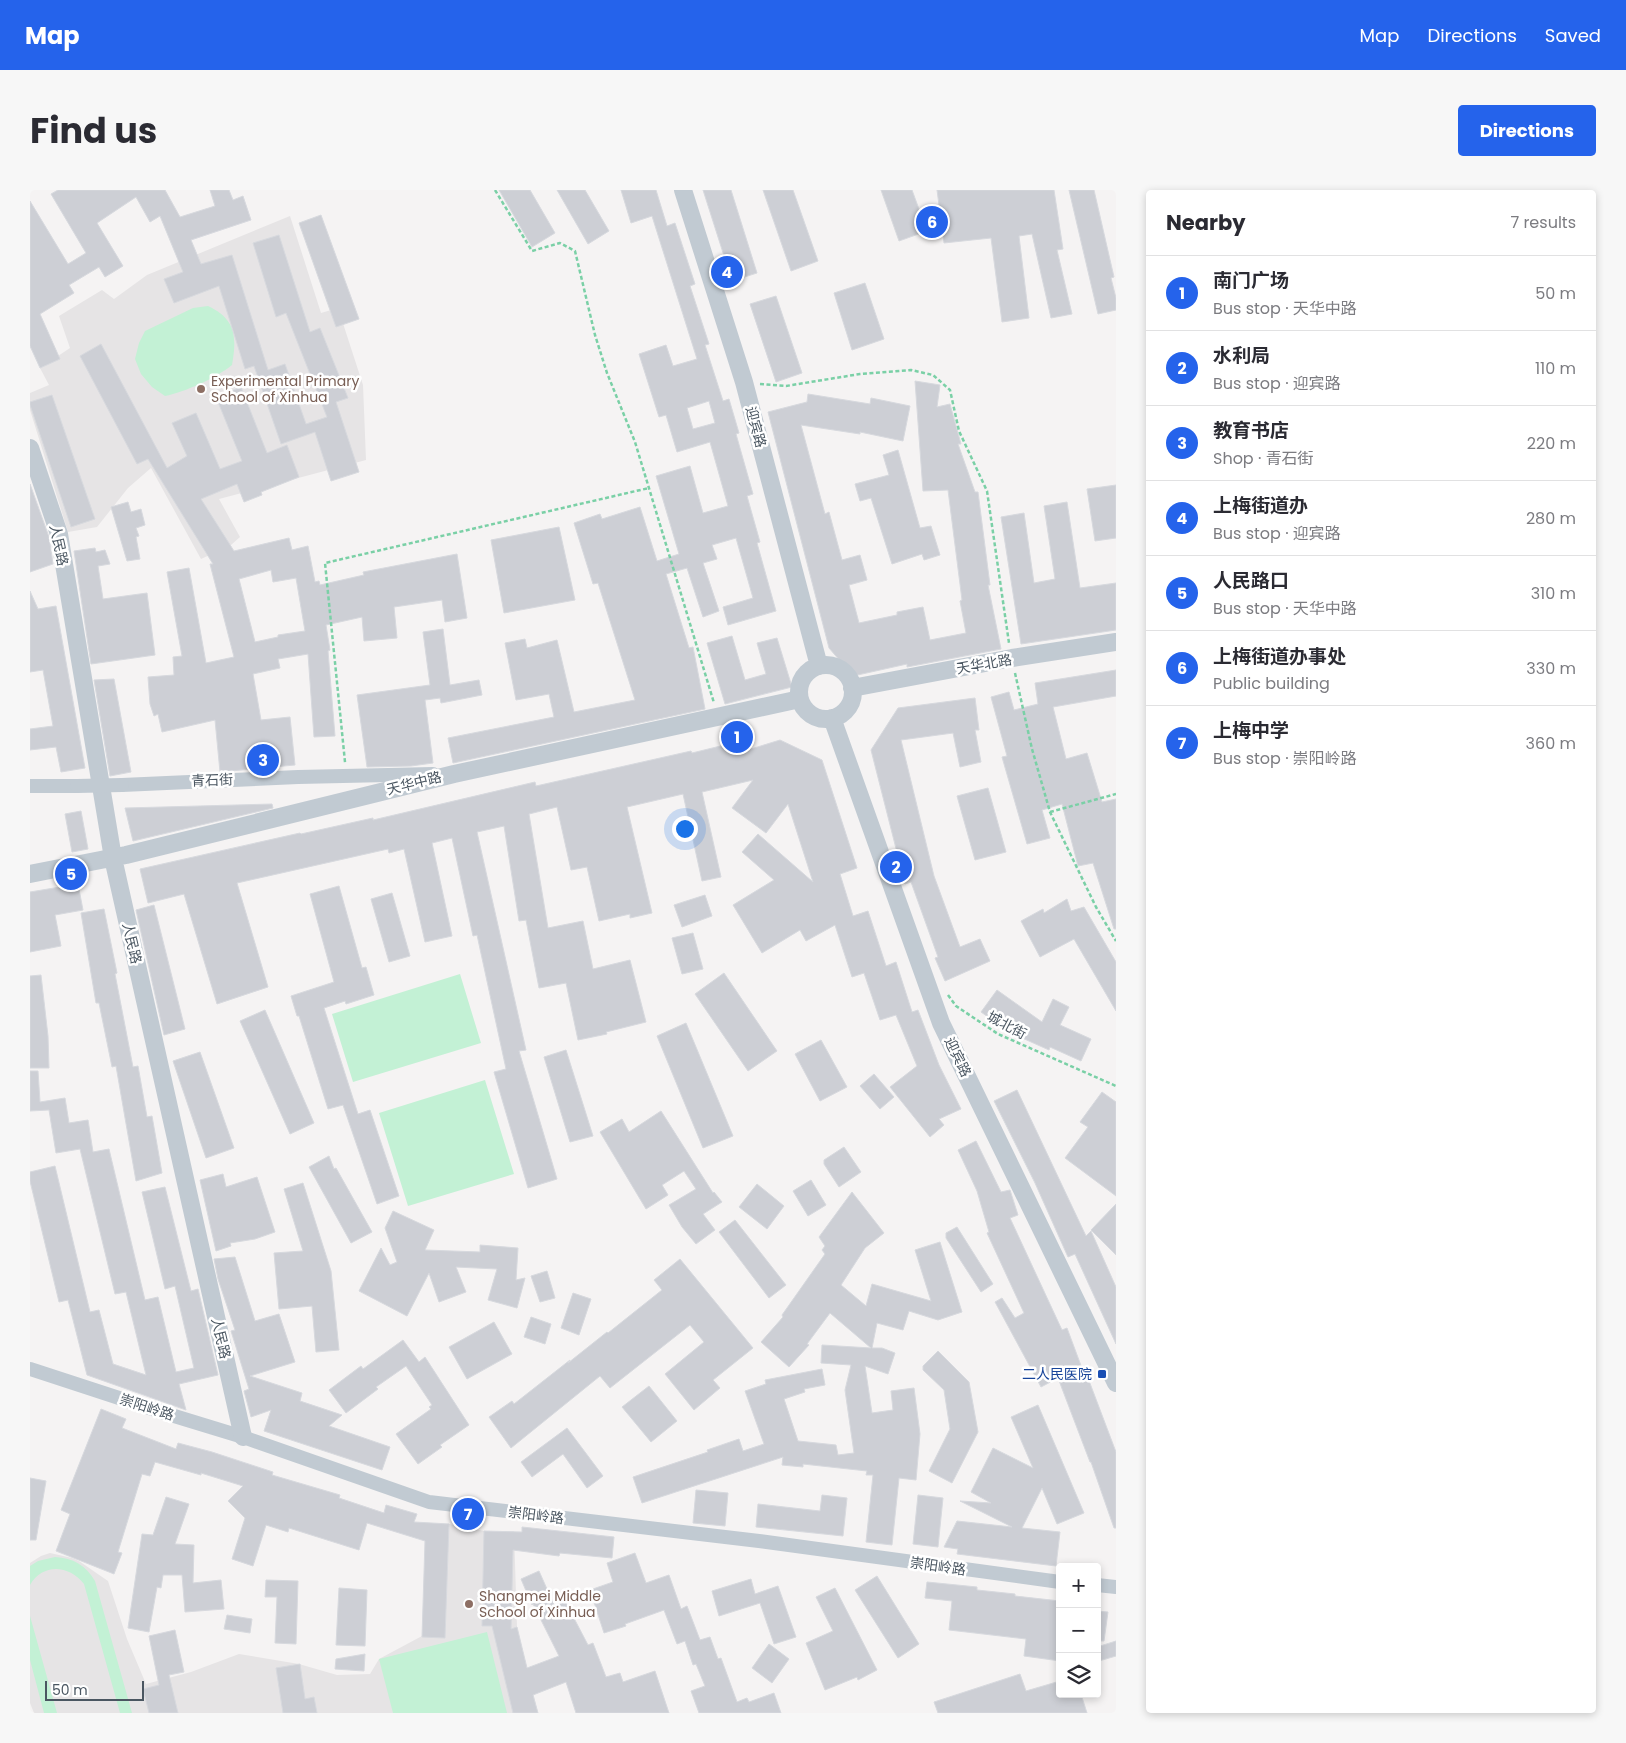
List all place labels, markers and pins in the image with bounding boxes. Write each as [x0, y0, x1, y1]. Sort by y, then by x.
pin: 6 [916, 203, 948, 241]
pin: 4 [711, 253, 743, 291]
place label: Experimental Primary School of Xinhua [211, 371, 359, 407]
marker: Experimental Primary School of Xinhua [195, 383, 207, 395]
pin: 1 [721, 718, 753, 756]
pin: 3 [247, 741, 279, 779]
pin: 2 [880, 848, 912, 886]
pin: 5 [55, 855, 87, 893]
place label: 二人民医院 [1022, 1364, 1092, 1384]
marker: 二人民医院 [1096, 1368, 1108, 1380]
pin: 7 [452, 1495, 484, 1533]
place label: Shangmei Middle School of Xinhua [479, 1586, 601, 1622]
marker: Shangmei Middle School of Xinhua [463, 1598, 475, 1610]

